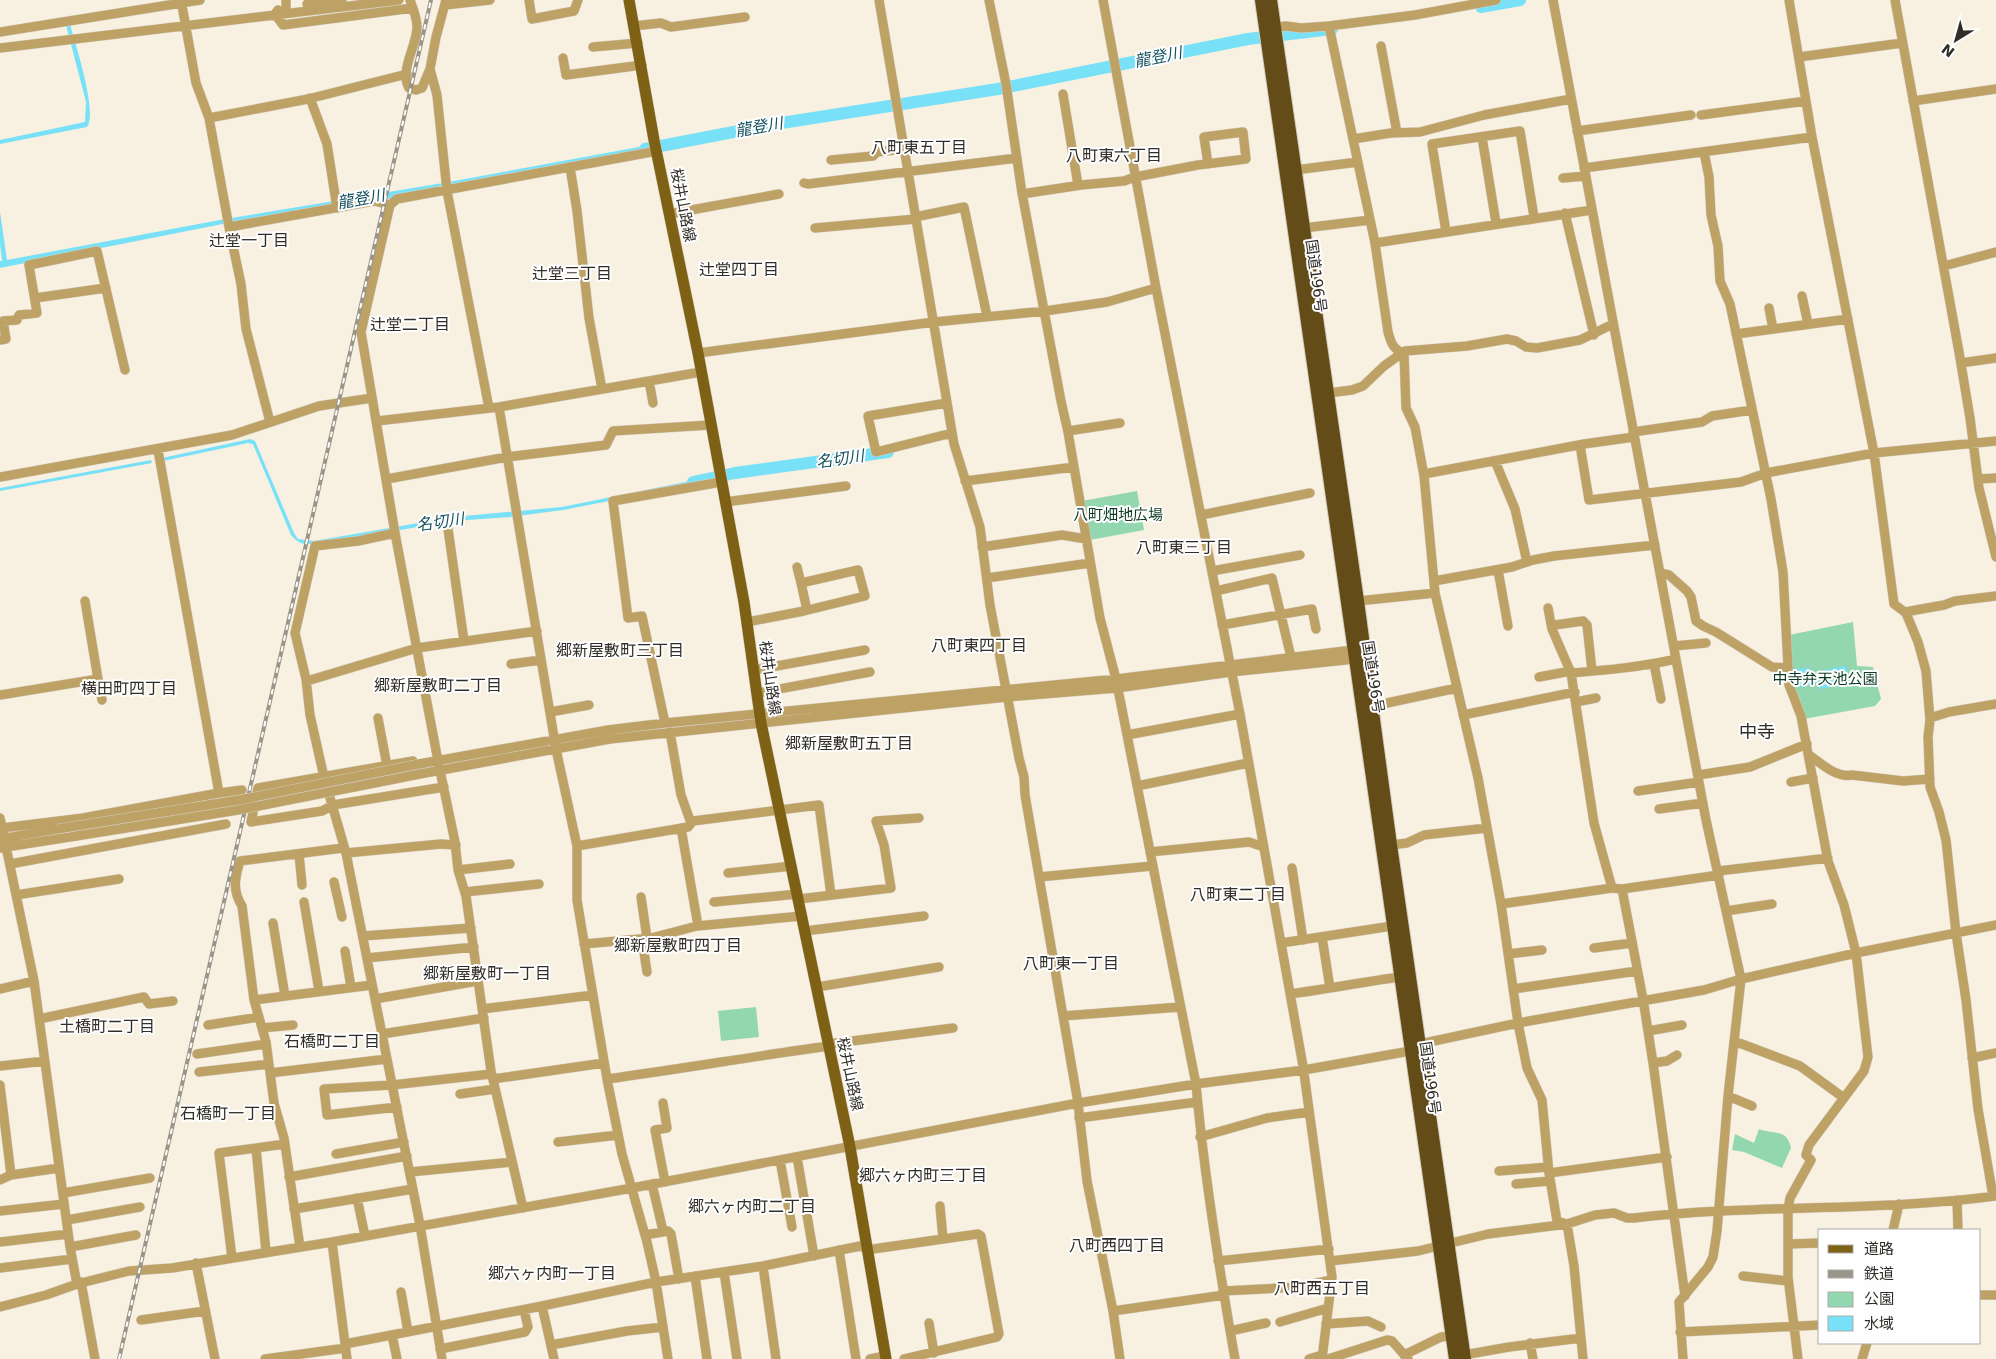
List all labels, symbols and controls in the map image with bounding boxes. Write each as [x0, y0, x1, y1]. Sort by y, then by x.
north arrow [1931, 15, 1981, 65]
text: N [1939, 40, 1958, 60]
water label: 龍登川 [1133, 43, 1185, 71]
water label: 龍登川 [734, 113, 786, 141]
district label: 八町東五丁目 [871, 138, 967, 157]
district label: 八町東六丁目 [1066, 146, 1162, 165]
street label: 桜井山路線 [667, 166, 699, 244]
water label: 龍登川 [336, 185, 388, 213]
district label: 辻堂一丁目 [209, 231, 289, 250]
street label: 国道196号 [1302, 238, 1330, 314]
district label: 辻堂四丁目 [699, 260, 779, 279]
district label: 辻堂三丁目 [532, 264, 612, 283]
district label: 辻堂二丁目 [370, 315, 450, 334]
water label: 名切川 [815, 446, 867, 472]
park label: 八町畑地広場 [1073, 506, 1163, 524]
water label: 名切川 [415, 509, 467, 535]
district label: 八町東三丁目 [1136, 538, 1232, 557]
district label: 八町東四丁目 [931, 636, 1027, 655]
street label: 国道196号 [1358, 639, 1388, 715]
street label: 桜井山路線 [756, 640, 784, 716]
district label: 郷新屋敷町三丁目 [556, 641, 684, 660]
park label: 中寺弁天池公園 [1772, 670, 1878, 688]
district label: 郷新屋敷町二丁目 [374, 676, 502, 695]
district label: 横田町四丁目 [81, 679, 177, 698]
district label: 中寺 [1739, 721, 1775, 742]
district label: 郷新屋敷町五丁目 [785, 734, 913, 753]
district label: 八町東二丁目 [1190, 885, 1286, 904]
district label: 郷新屋敷町四丁目 [614, 936, 742, 955]
district label: 八町東一丁目 [1023, 954, 1119, 973]
district label: 郷新屋敷町一丁目 [423, 964, 551, 983]
district label: 土橋町二丁目 [59, 1017, 155, 1036]
district label: 石橋町二丁目 [284, 1032, 380, 1051]
street label: 桜井山路線 [833, 1035, 867, 1113]
street label: 国道196号 [1416, 1040, 1444, 1116]
district label: 石橋町一丁目 [180, 1104, 276, 1123]
district label: 郷六ヶ内町三丁目 [859, 1166, 987, 1185]
district label: 郷六ヶ内町二丁目 [688, 1197, 816, 1216]
legend [1818, 1229, 1981, 1344]
district label: 八町西四丁目 [1069, 1236, 1165, 1255]
text: 道路 [1864, 1240, 1894, 1258]
district label: 郷六ヶ内町一丁目 [488, 1264, 616, 1283]
text: 鉄道 [1864, 1265, 1894, 1283]
district label: 八町西五丁目 [1274, 1279, 1370, 1298]
text: 公園 [1864, 1290, 1894, 1308]
text: 水域 [1864, 1315, 1894, 1333]

